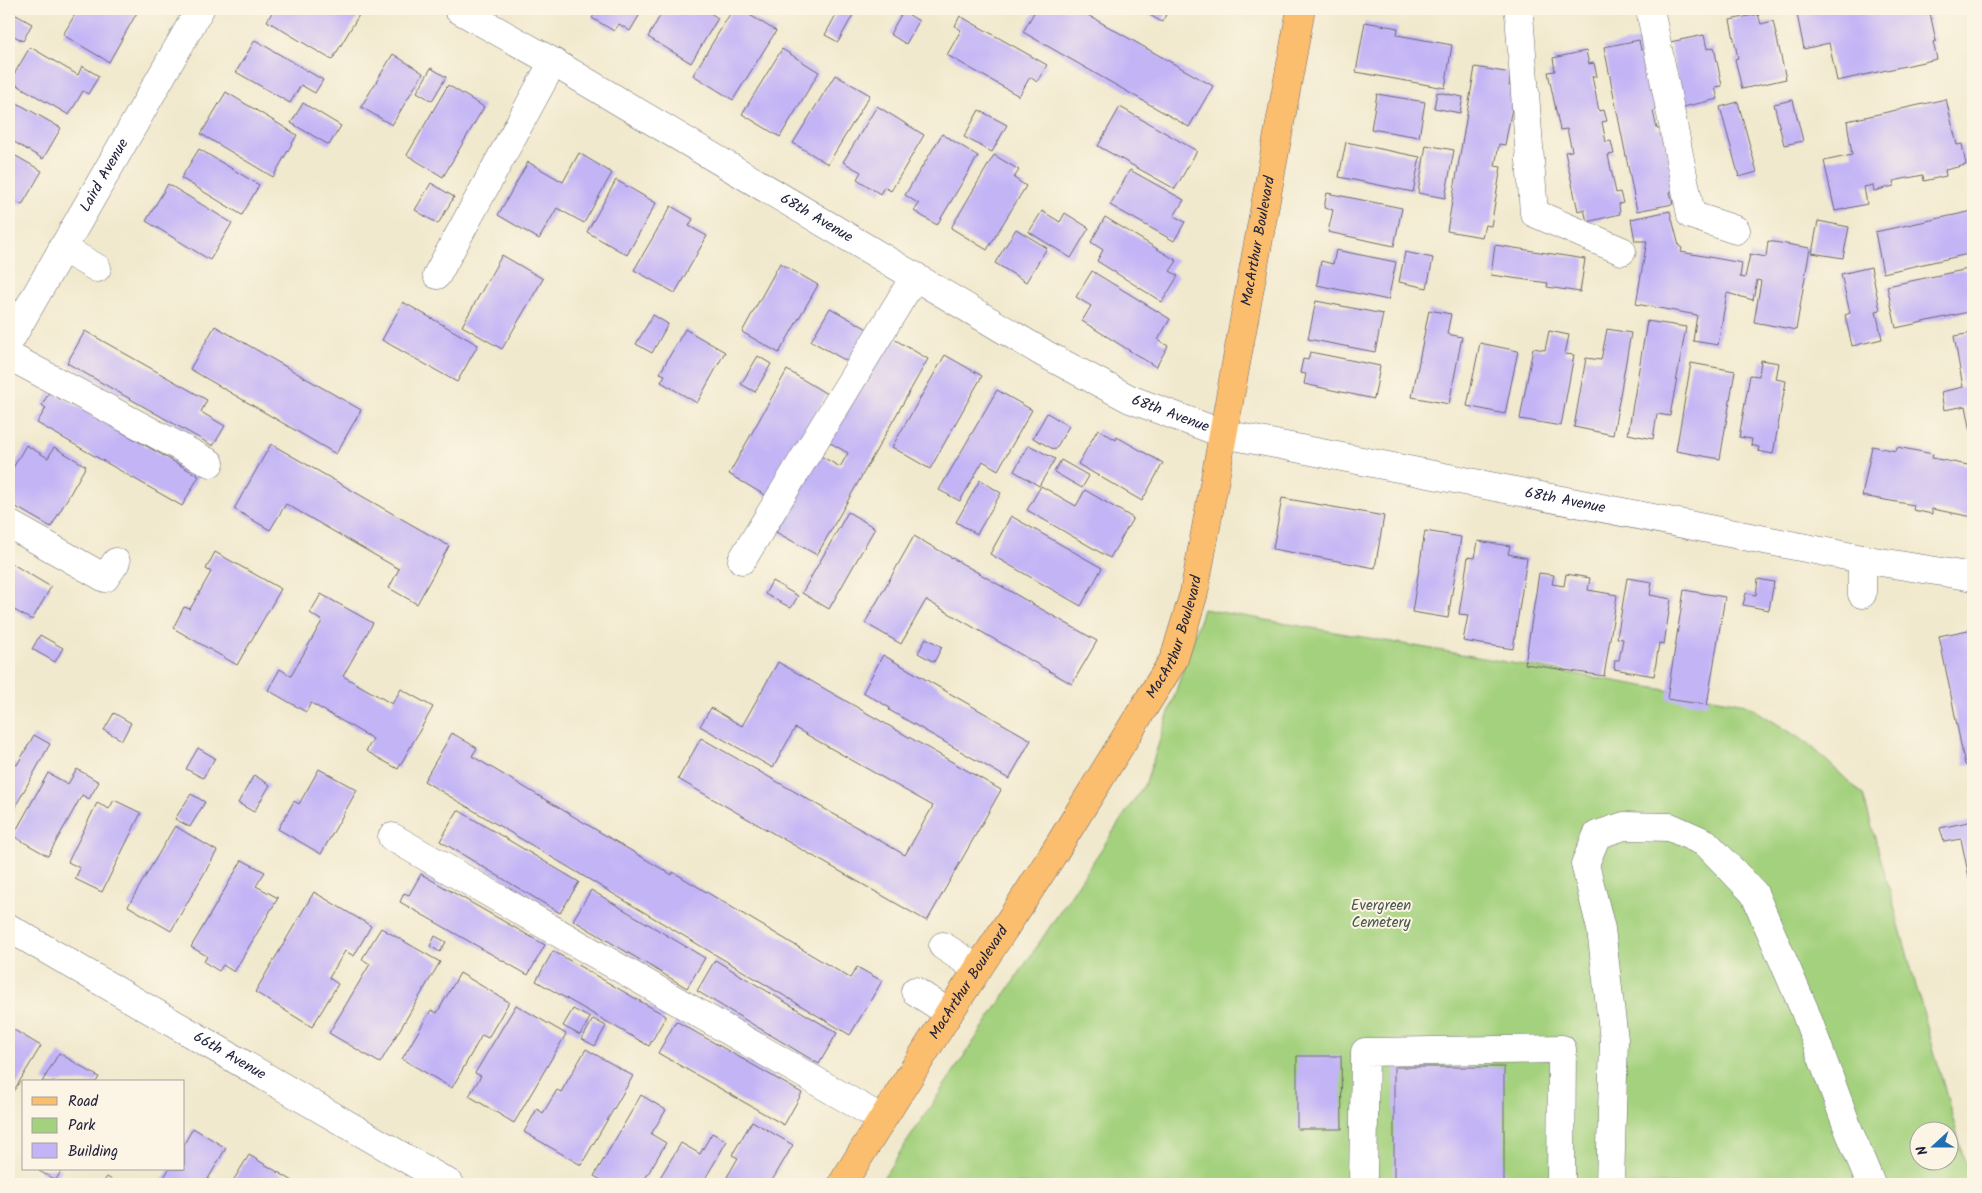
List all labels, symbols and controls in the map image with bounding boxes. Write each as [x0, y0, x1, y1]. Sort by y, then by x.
street label: Laird Avenue [74, 134, 135, 217]
street label: MacArthur Boulevard [1235, 174, 1282, 308]
street label: 68th Avenue [775, 187, 858, 250]
street label: 68th Avenue [1128, 389, 1213, 440]
street label: 68th Avenue [1523, 481, 1608, 520]
street label: MacArthur Boulevard [1140, 573, 1209, 704]
park label: Evergreen Cemetery [1351, 894, 1411, 935]
street label: MacArthur Boulevard [923, 921, 1015, 1044]
street label: 66th Avenue [189, 1025, 271, 1087]
legend [22, 1080, 185, 1170]
text: Road [68, 1090, 99, 1114]
text: Park [68, 1114, 96, 1138]
north arrow [1910, 1120, 1960, 1170]
text: Building [68, 1140, 118, 1164]
text: N [1911, 1142, 1935, 1158]

